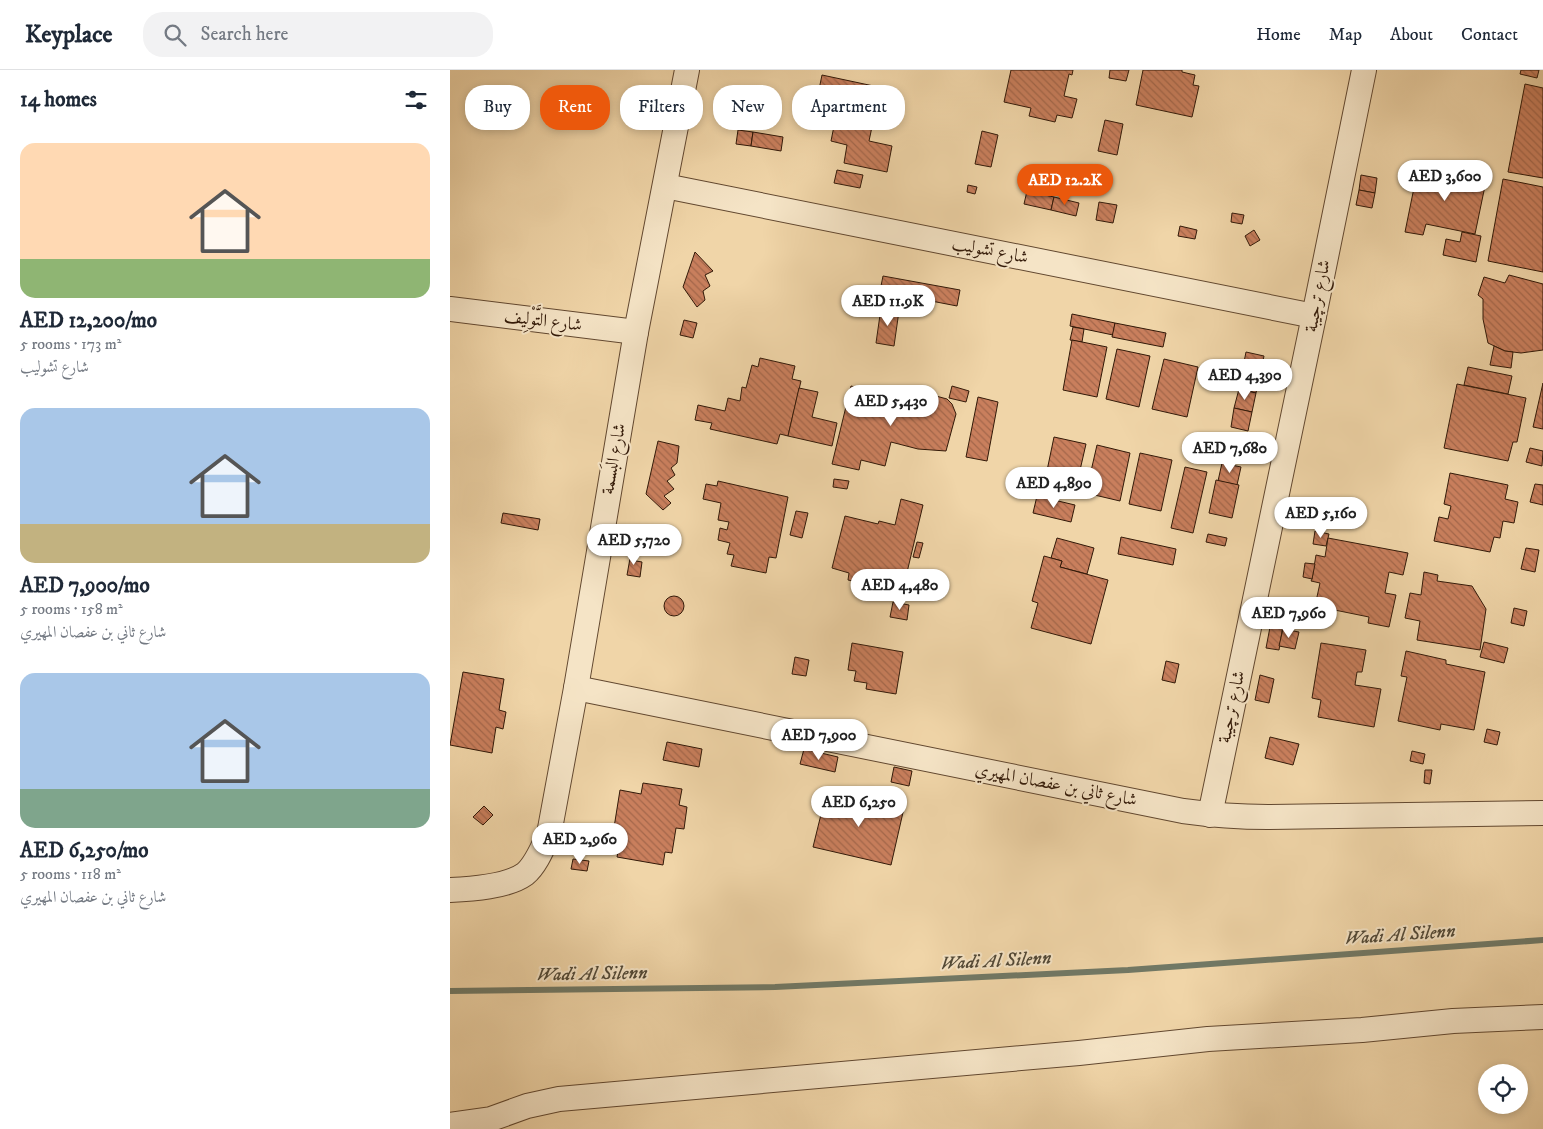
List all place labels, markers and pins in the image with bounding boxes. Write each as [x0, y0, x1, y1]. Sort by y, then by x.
pin: AED 3,600 [1388, 160, 1502, 202]
pin: AED 12.2K [1008, 164, 1122, 206]
pin: AED 11.9K [831, 284, 945, 327]
pin: AED 4,390 [1188, 358, 1302, 401]
pin: AED 5,430 [834, 384, 948, 427]
pin: AED 7,680 [1173, 432, 1287, 474]
pin: AED 4,890 [997, 466, 1111, 509]
pin: AED 5,160 [1264, 496, 1378, 539]
pin: AED 5,720 [577, 524, 691, 566]
pin: AED 4,480 [843, 568, 957, 611]
pin: AED 7,960 [1232, 596, 1346, 639]
pin: AED 7,900 [762, 718, 876, 761]
pin: AED 6,250 [802, 786, 916, 828]
pin: AED 2,960 [523, 822, 637, 865]

